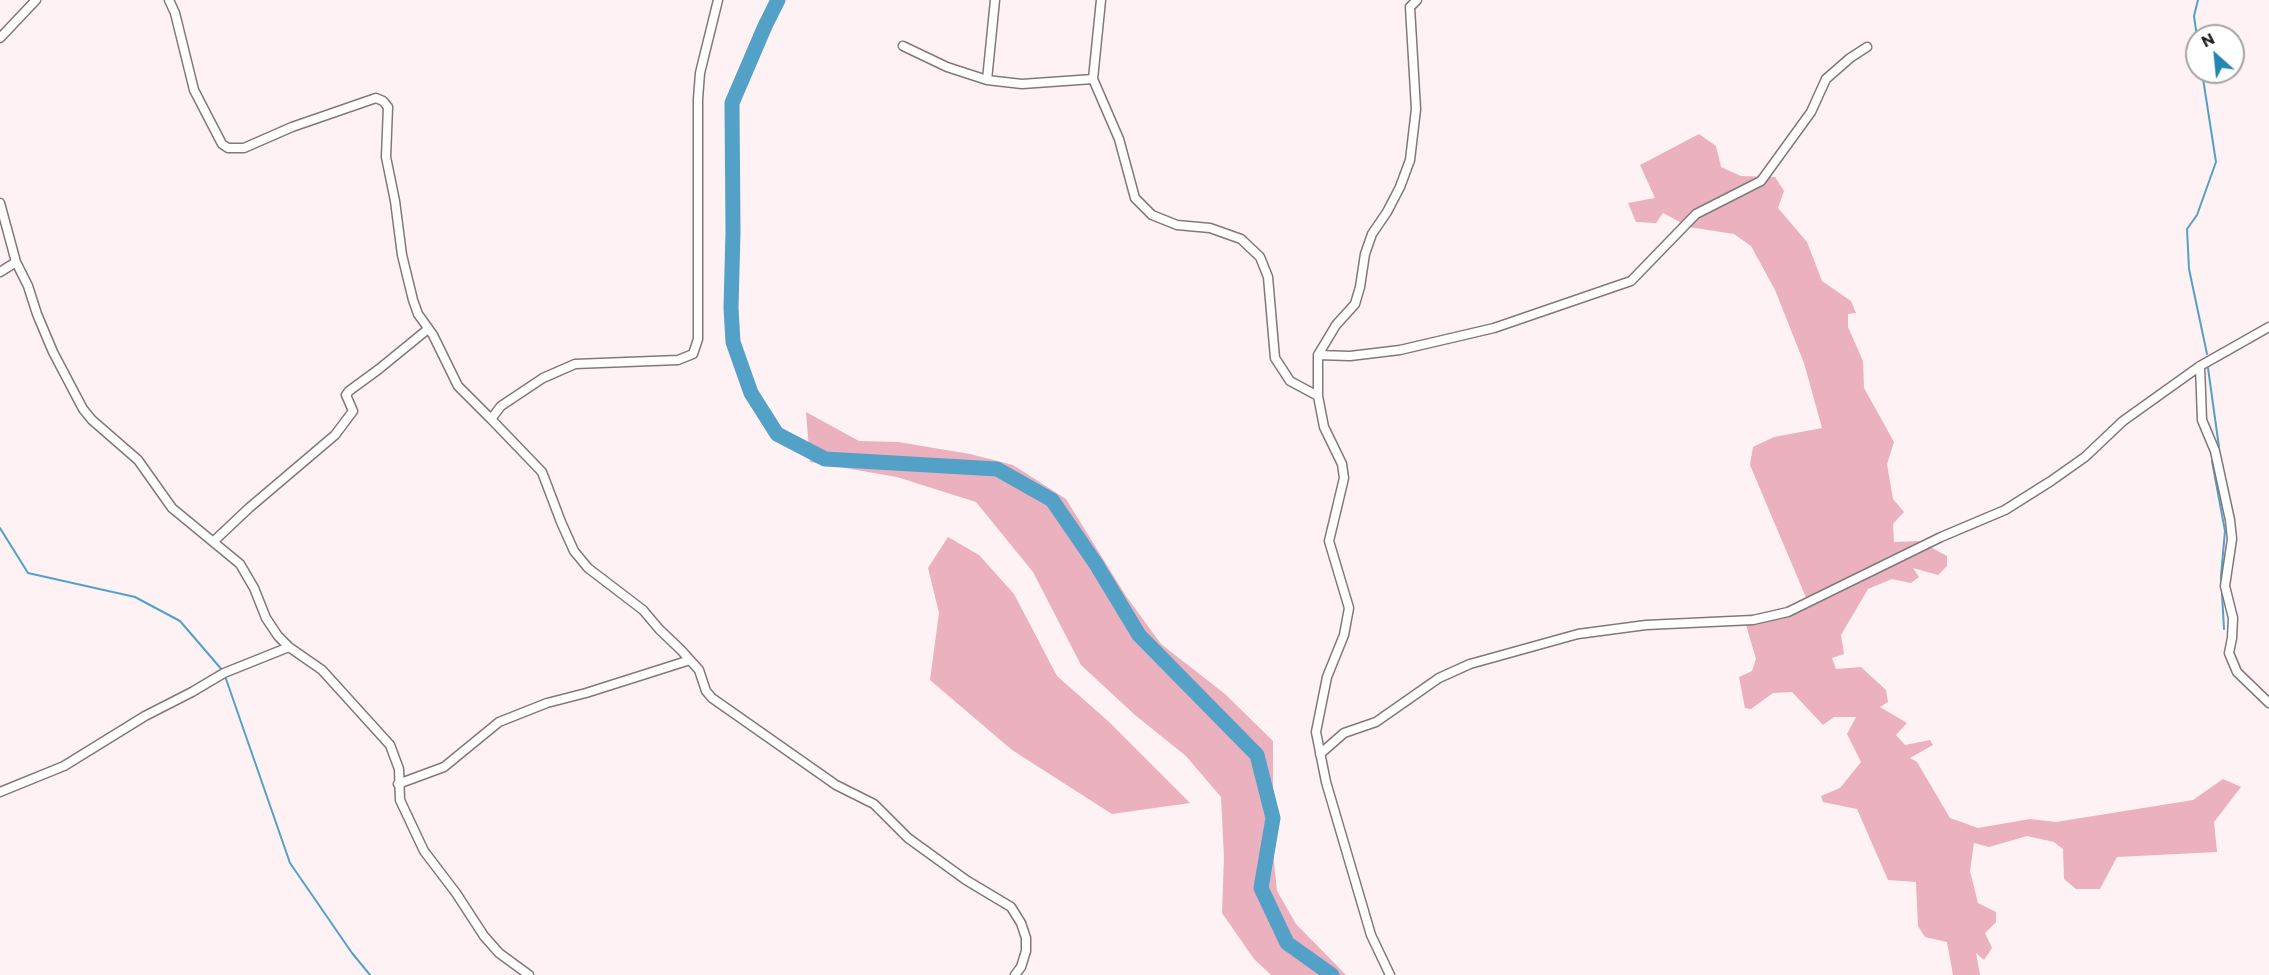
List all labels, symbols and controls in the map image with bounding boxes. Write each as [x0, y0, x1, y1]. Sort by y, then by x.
north arrow [2185, 24, 2245, 84]
text: N [2198, 28, 2217, 50]

